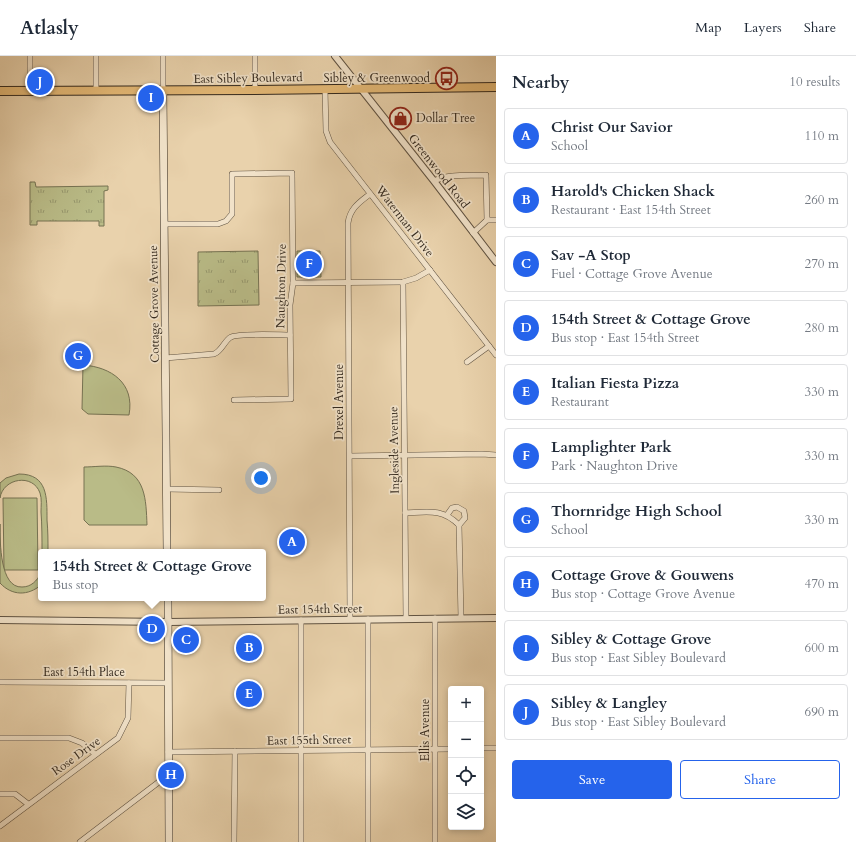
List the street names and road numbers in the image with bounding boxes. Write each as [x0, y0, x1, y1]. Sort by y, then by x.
street label: East Sibley Boulevard [193, 69, 303, 87]
street label: Greenwood Road [405, 131, 473, 212]
street label: Waterman Drive [371, 181, 438, 260]
street label: Naughton Drive [272, 244, 290, 328]
street label: Cottage Grove Avenue [145, 245, 163, 363]
street label: Drexel Avenue [331, 364, 347, 440]
street label: Ingleside Avenue [385, 406, 403, 494]
street label: East 154th Street [278, 600, 363, 618]
street label: East 154th Place [43, 664, 125, 680]
street label: Ellis Avenue [417, 698, 433, 762]
street label: East 155th Street [267, 731, 352, 749]
street label: Rose Drive [48, 733, 104, 779]

